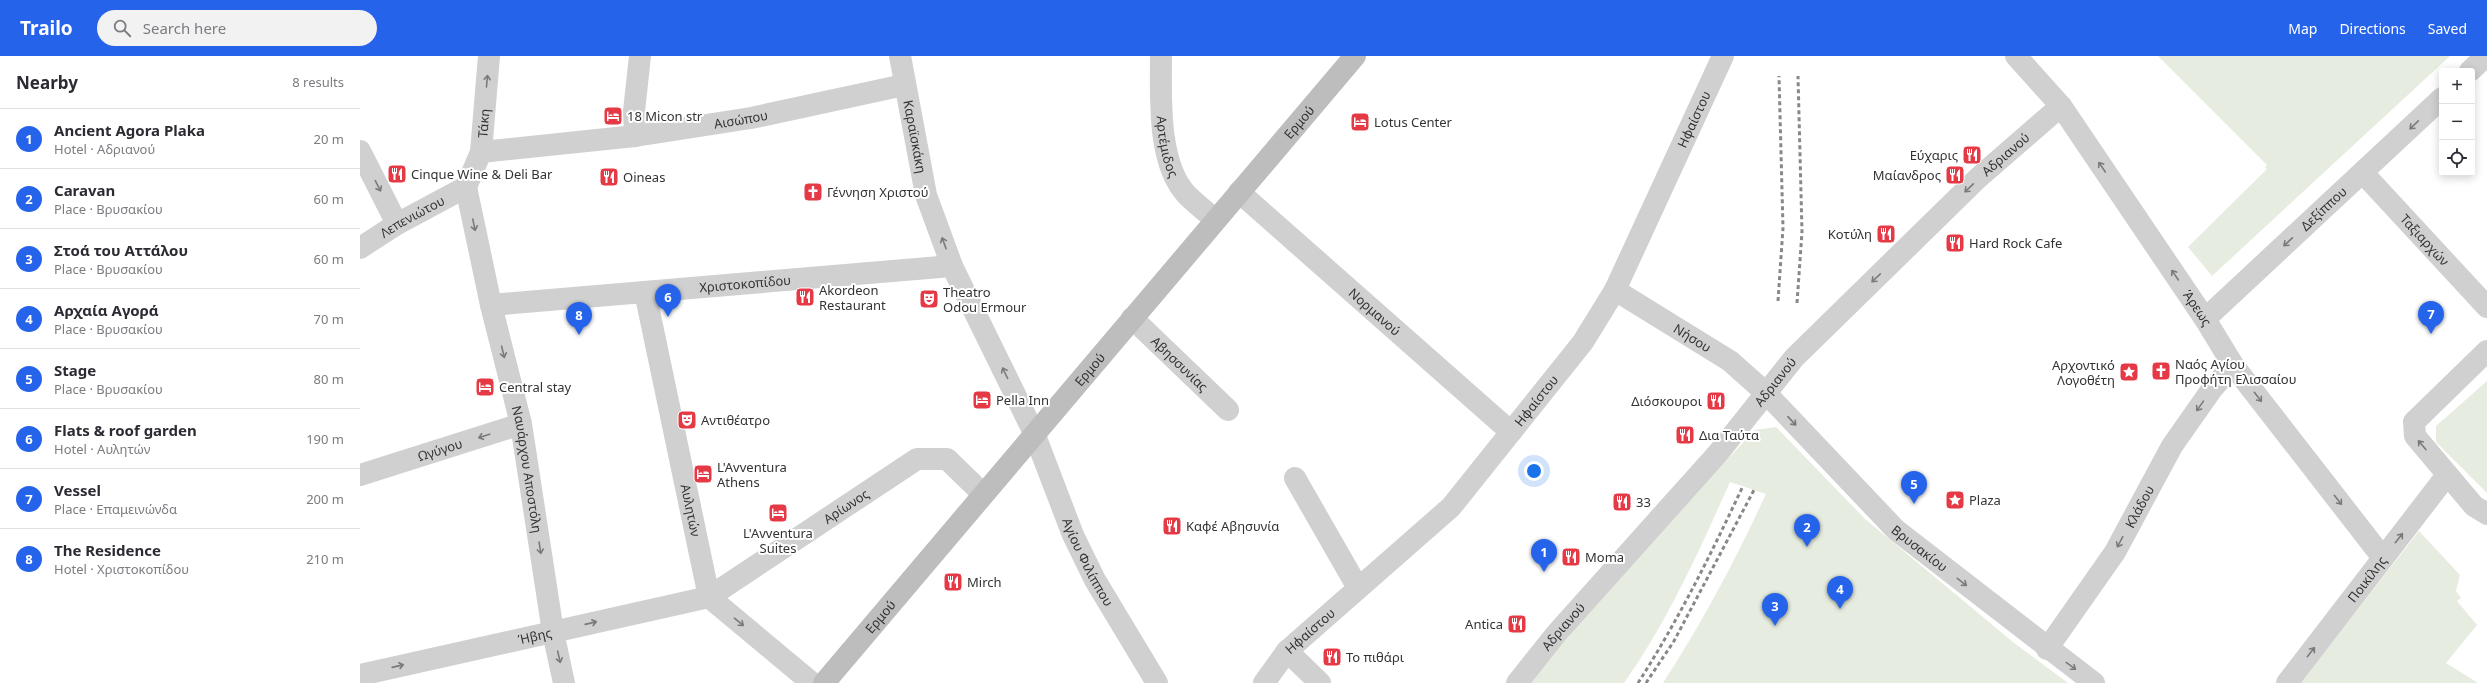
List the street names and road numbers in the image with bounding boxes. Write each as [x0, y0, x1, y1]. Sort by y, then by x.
street label: Ηφαίστου [1673, 88, 1715, 151]
street label: Καραϊσκάκη [899, 99, 931, 175]
street label: Ερμού [1280, 102, 1318, 143]
street label: Αισώπου [713, 106, 769, 133]
street label: Τάκη [473, 108, 494, 139]
street label: Αρτέμιδος [1153, 115, 1183, 180]
street label: Αδριανού [1978, 128, 2033, 180]
street label: Δεξίππου [2296, 182, 2351, 235]
street label: Λεπενιώτου [376, 191, 448, 242]
street label: Ταξιαρχών [2396, 210, 2453, 270]
street label: Χριστοκοπίδου [698, 271, 792, 296]
street label: Νορμανού [1345, 284, 1405, 340]
street label: Άρεως [2179, 286, 2216, 329]
street label: Νήσου [1670, 319, 1715, 356]
street label: Αβησσυνίας [1147, 332, 1212, 395]
street label: Ερμού [1070, 349, 1109, 390]
street label: Αδριανού [1750, 353, 1800, 410]
street label: Ηφαίστου [1510, 371, 1562, 430]
street label: Ναυάρχου Αποστόλη [508, 404, 547, 534]
street label: Ωγύγου [416, 434, 465, 465]
street label: Αυλητών [677, 482, 705, 538]
street label: Κλάδου [2121, 482, 2158, 531]
street label: Αρίωνος [820, 484, 872, 528]
street label: Αγίου Φιλίππου [1058, 515, 1118, 610]
street label: Βρυσακίου [1888, 521, 1951, 576]
street label: Ποικίλης [2343, 552, 2390, 606]
street label: Ερμού [861, 596, 900, 637]
street label: Αδριανού [1537, 599, 1589, 654]
street label: Ηφαίστου [1281, 604, 1339, 658]
street label: Ήβης [516, 623, 553, 648]

